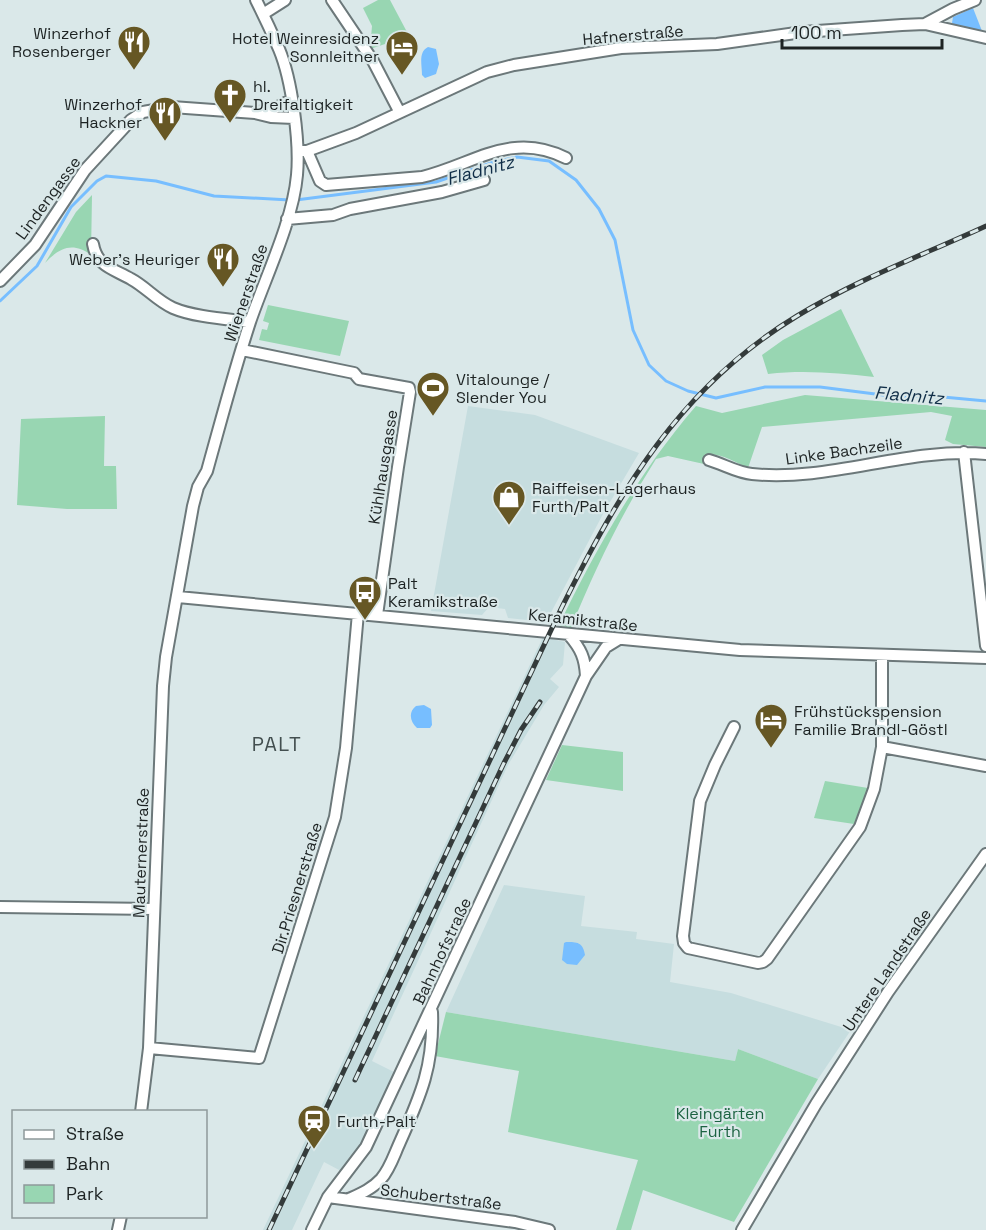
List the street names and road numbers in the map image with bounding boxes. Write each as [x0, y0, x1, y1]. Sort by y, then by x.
street label: Hafnerstraße [582, 20, 684, 50]
street label: Lindengasse [11, 152, 85, 244]
street label: Wienerstraße [219, 241, 273, 345]
street label: Kühlhausgasse [364, 408, 402, 526]
street label: Linke Bachzeile [784, 432, 904, 470]
street label: Keramikstraße [527, 604, 639, 636]
street label: Mauternerstraße [128, 787, 154, 919]
street label: Dir.Priesnerstraße [267, 820, 327, 956]
street label: Bahnhofstraße [408, 894, 476, 1008]
street label: Untere Landstraße [838, 904, 936, 1036]
street label: Schubertstraße [379, 1179, 503, 1215]

